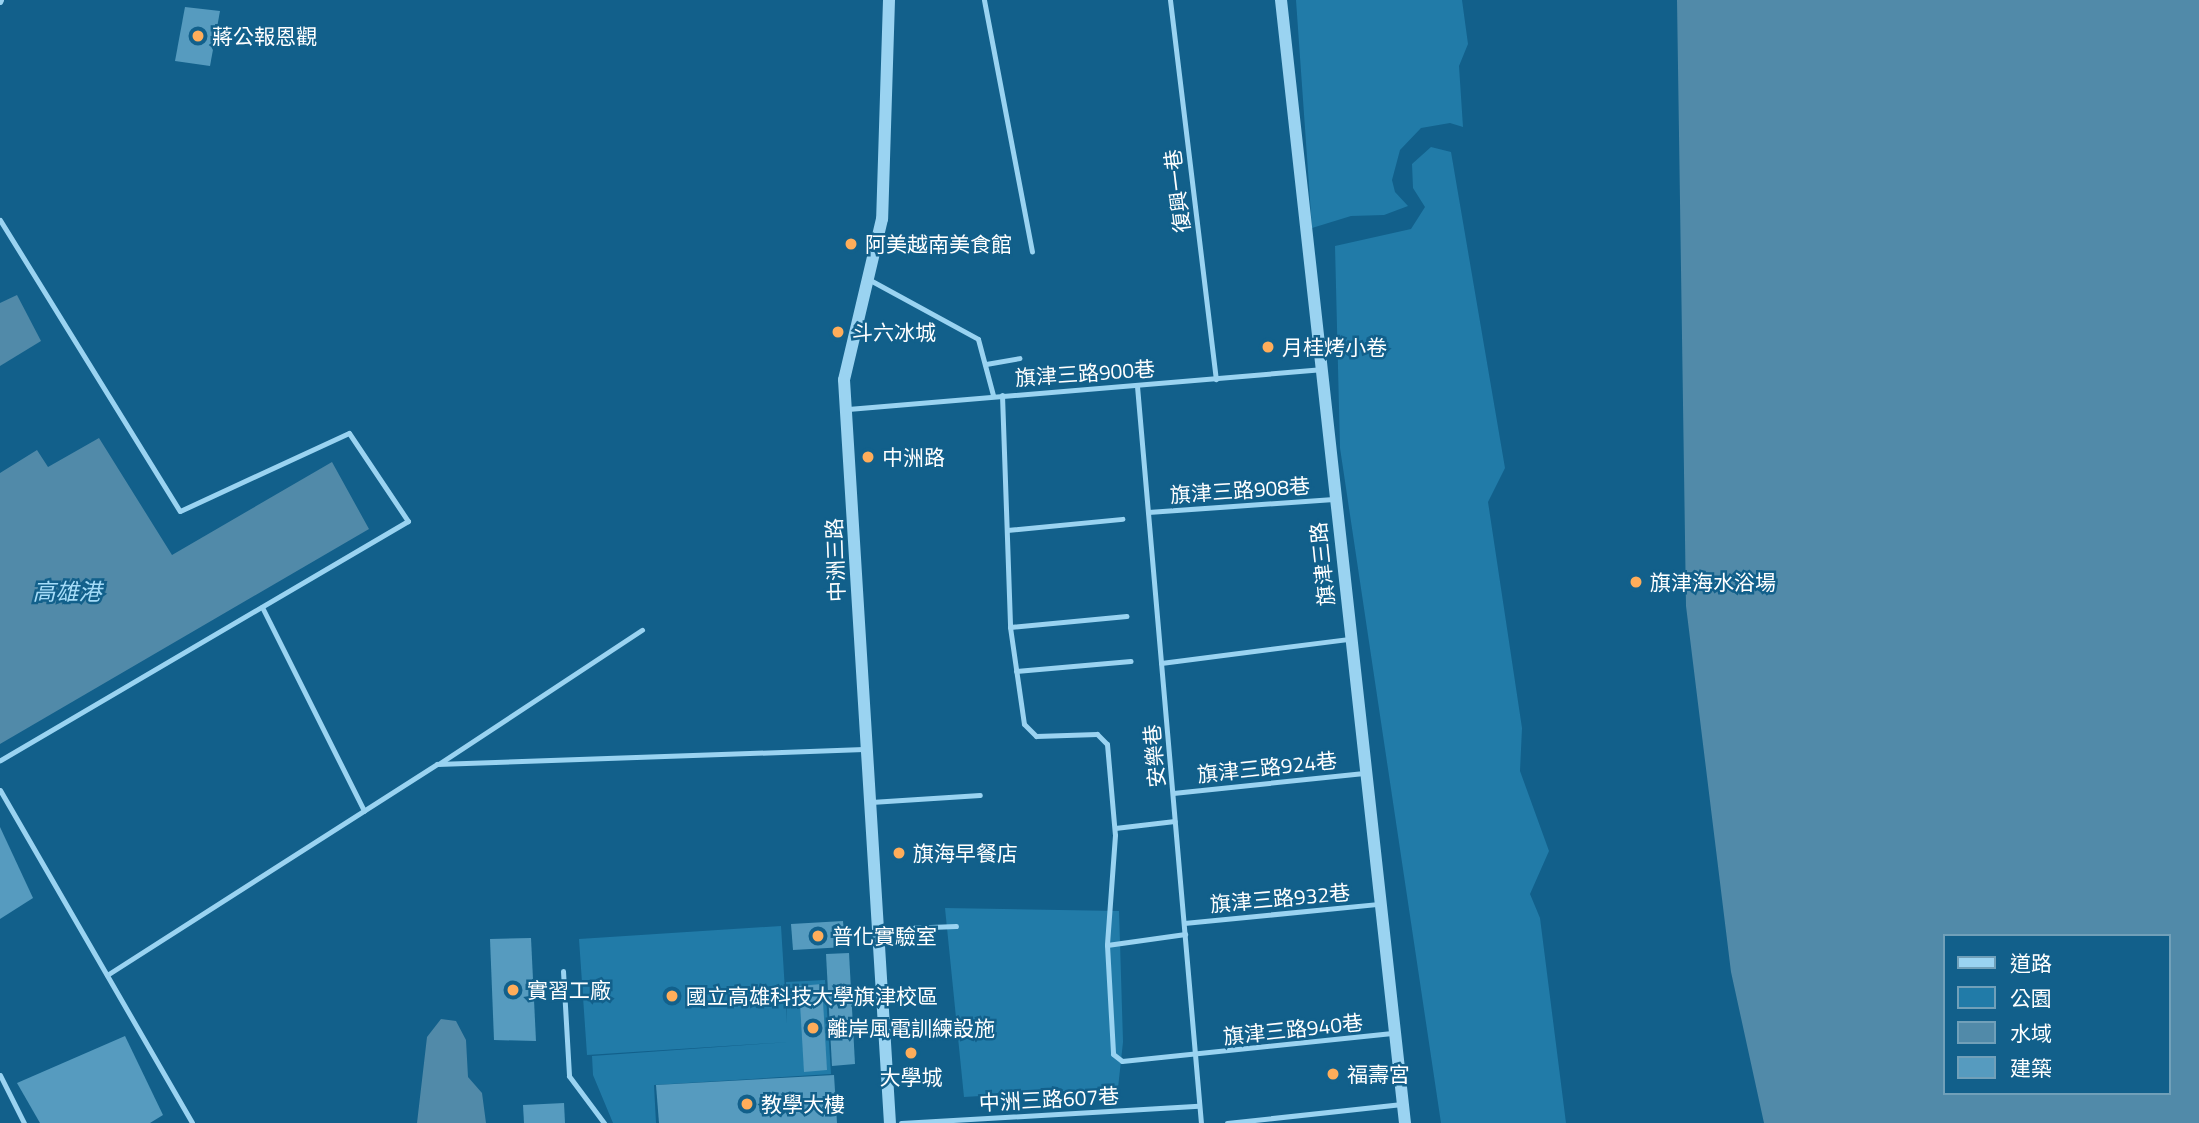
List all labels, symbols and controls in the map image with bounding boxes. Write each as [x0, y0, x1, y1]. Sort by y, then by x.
place label: 蔣公報恩觀 [212, 23, 317, 49]
marker: 蔣公報恩觀 [190, 28, 206, 44]
street label: 復興一巷 [1159, 148, 1195, 234]
place label: 阿美越南美食館 [865, 231, 1012, 257]
marker: 阿美越南美食館 [843, 236, 859, 252]
place label: 斗六冰城 [852, 319, 936, 345]
marker: 斗六冰城 [830, 324, 846, 340]
place label: 月桂烤小卷 [1282, 334, 1387, 360]
marker: 月桂烤小卷 [1260, 339, 1276, 355]
street label: 旗津三路900巷 [1014, 356, 1156, 390]
place label: 中洲路 [882, 444, 945, 470]
marker: 中洲路 [860, 449, 876, 465]
street label: 旗津三路908巷 [1169, 473, 1311, 507]
street label: 中洲三路 [821, 518, 849, 602]
street label: 旗津三路 [1305, 521, 1339, 607]
place label: 旗津海水浴場 [1650, 569, 1776, 595]
marker: 旗津海水浴場 [1628, 574, 1644, 590]
water label: 高雄港 [33, 578, 101, 606]
street label: 安樂巷 [1139, 724, 1169, 788]
street label: 旗津三路924巷 [1196, 747, 1338, 787]
place label: 旗海早餐店 [913, 840, 1018, 866]
marker: 旗海早餐店 [891, 845, 907, 861]
street label: 旗津三路932巷 [1209, 879, 1351, 917]
place label: 普化實驗室 [832, 923, 937, 949]
marker: 普化實驗室 [810, 928, 826, 944]
legend [1944, 934, 2171, 1095]
text: 道路 [2010, 947, 2052, 979]
place label: 實習工廠 [527, 977, 611, 1003]
marker: 實習工廠 [505, 982, 521, 998]
text: 公園 [2010, 982, 2052, 1014]
place label: 國立高雄科技大學旗津校區 [686, 983, 938, 1009]
marker: 國立高雄科技大學旗津校區 [664, 988, 680, 1004]
street label: 旗津三路940巷 [1222, 1009, 1364, 1049]
place label: 離岸風電訓練設施 [827, 1015, 995, 1041]
text: 水域 [2010, 1017, 2052, 1049]
marker: 離岸風電訓練設施 [805, 1020, 821, 1036]
marker: 大學城 [903, 1045, 919, 1061]
text: 建築 [2010, 1052, 2052, 1084]
place label: 福壽宮 [1347, 1061, 1410, 1087]
place label: 大學城 [880, 1064, 942, 1090]
marker: 福壽宮 [1325, 1066, 1341, 1082]
street label: 中洲三路607巷 [978, 1083, 1120, 1115]
place label: 教學大樓 [761, 1091, 845, 1117]
marker: 教學大樓 [739, 1096, 755, 1112]

